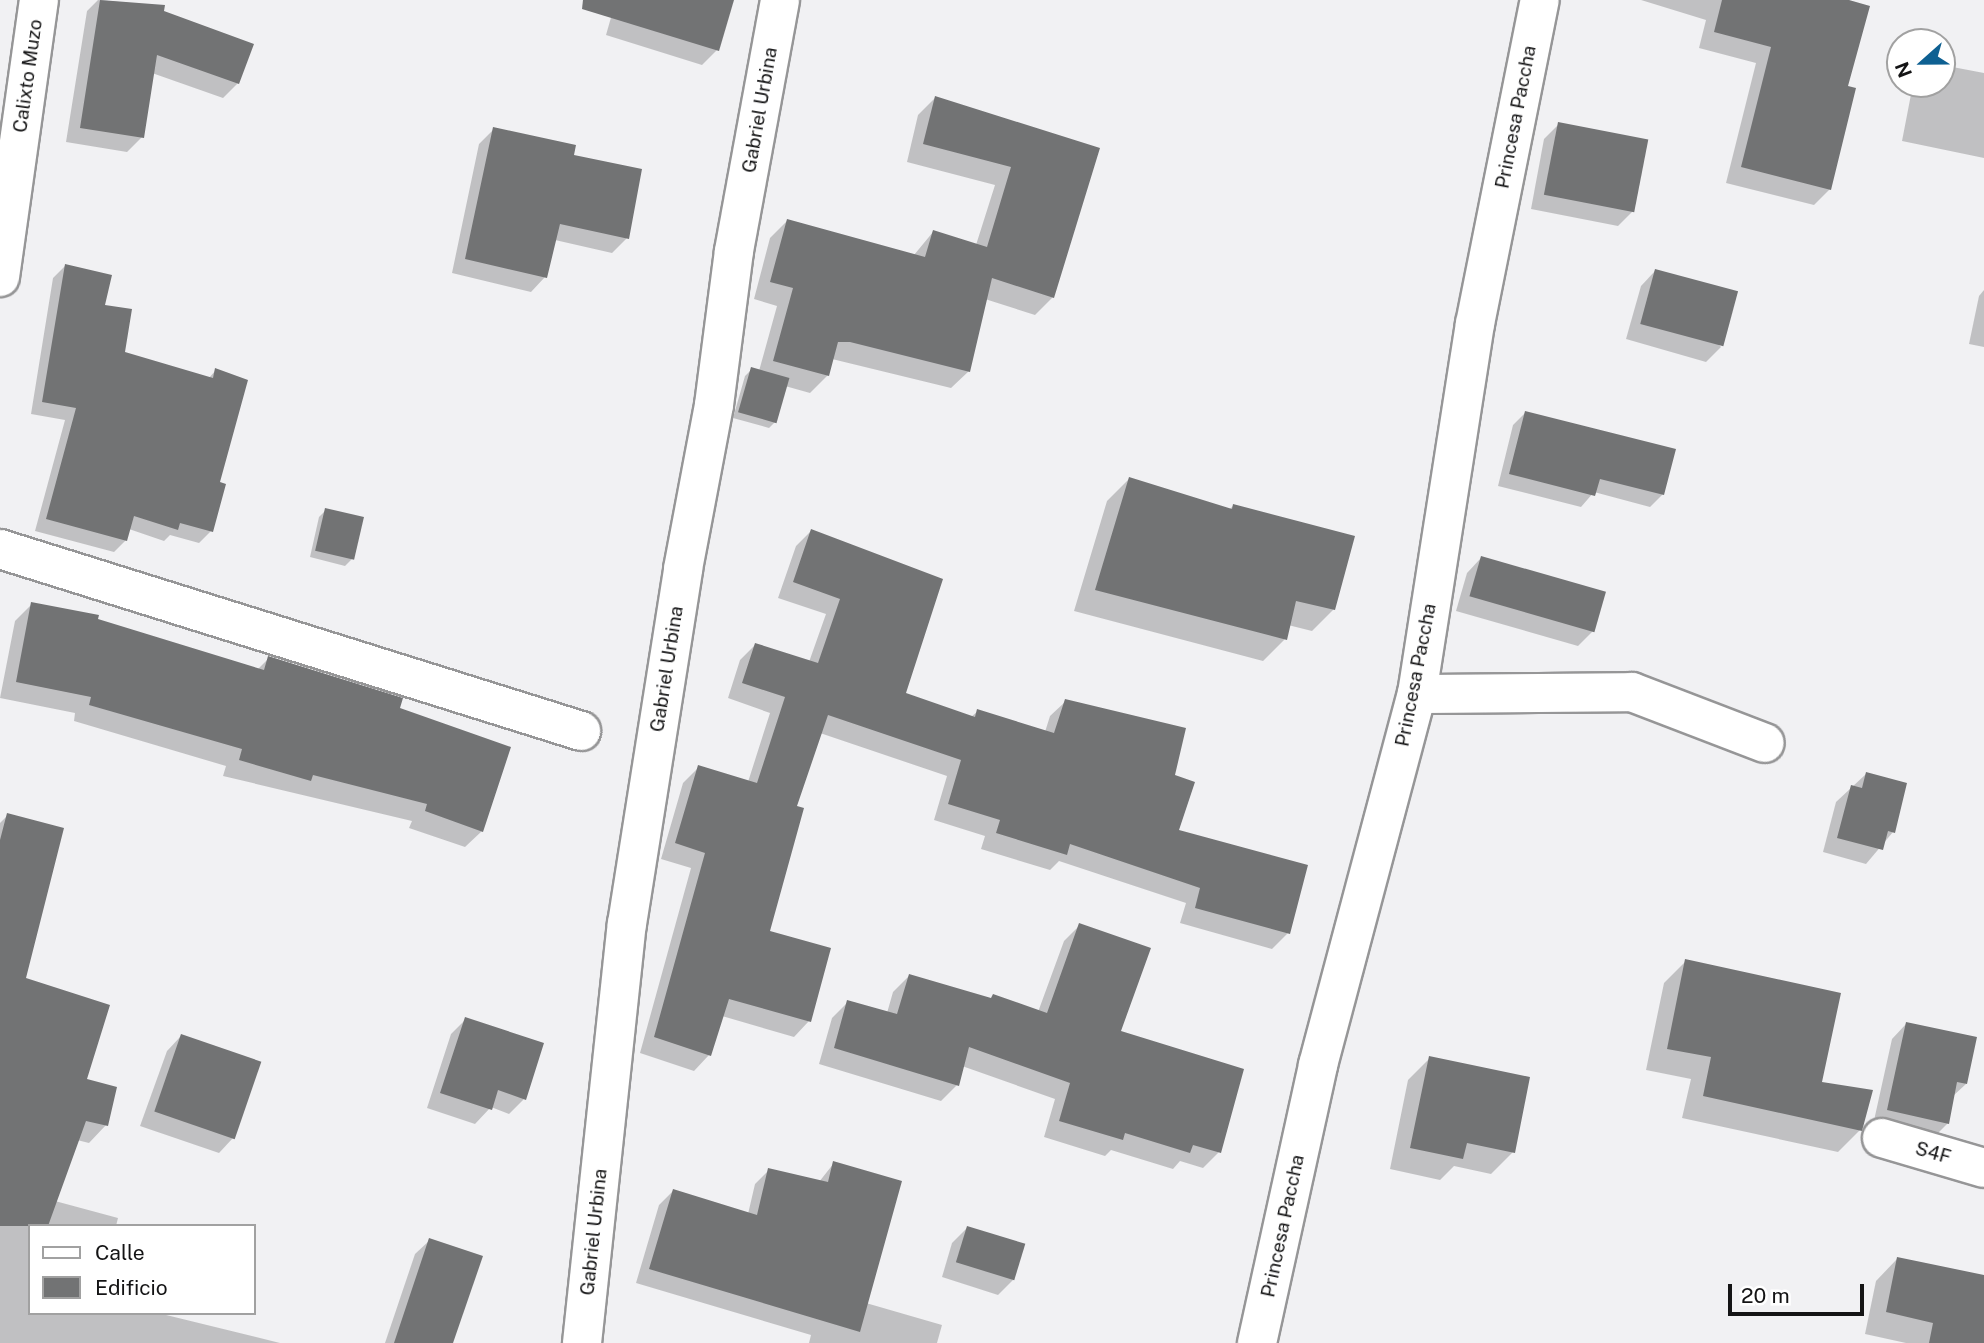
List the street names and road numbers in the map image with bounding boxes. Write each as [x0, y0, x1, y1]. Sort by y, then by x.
street label: Calixto Muzo [9, 18, 47, 134]
street label: Princesa Paccha [1491, 43, 1541, 191]
street label: Gabriel Urbina [738, 45, 782, 175]
street label: Princesa Paccha [1391, 601, 1441, 749]
street label: Gabriel Urbina [646, 604, 688, 734]
street label: S4F [1913, 1137, 1953, 1169]
street label: Princesa Paccha [1257, 1153, 1309, 1299]
street label: Gabriel Urbina [576, 1167, 612, 1297]

